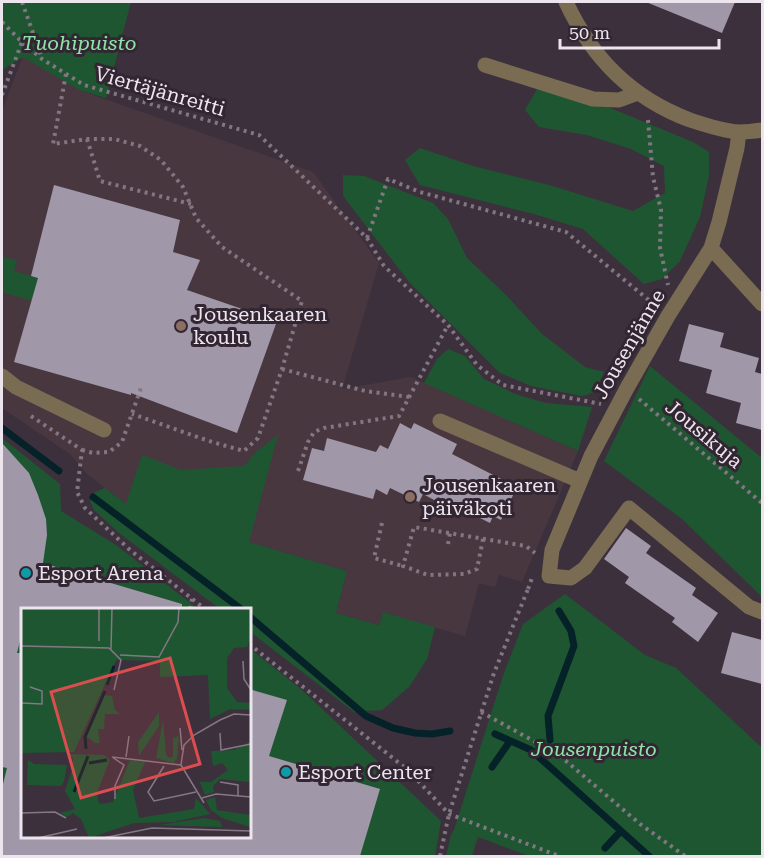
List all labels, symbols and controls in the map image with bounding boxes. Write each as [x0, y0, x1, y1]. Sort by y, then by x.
scale bar [560, 12, 719, 50]
text: 50 m [569, 22, 610, 43]
park label: Tuohipuisto [22, 31, 136, 55]
street label: Viertäjänreitti [92, 61, 228, 121]
street label: Jousenjänne [588, 285, 670, 403]
place label: Jousenkaaren koulu [193, 302, 327, 349]
marker: Jousenkaaren koulu [174, 319, 188, 333]
street label: Jousikuja [661, 395, 748, 473]
place label: Jousenkaaren päiväkoti [422, 473, 556, 520]
marker: Jousenkaaren päiväkoti [403, 490, 417, 504]
place label: Esport Arena [38, 561, 164, 585]
marker: Esport Arena [19, 566, 33, 580]
inset map [21, 608, 250, 837]
park label: Jousenpuisto [530, 737, 657, 761]
place label: Esport Center [298, 760, 432, 784]
marker: Esport Center [279, 765, 293, 779]

